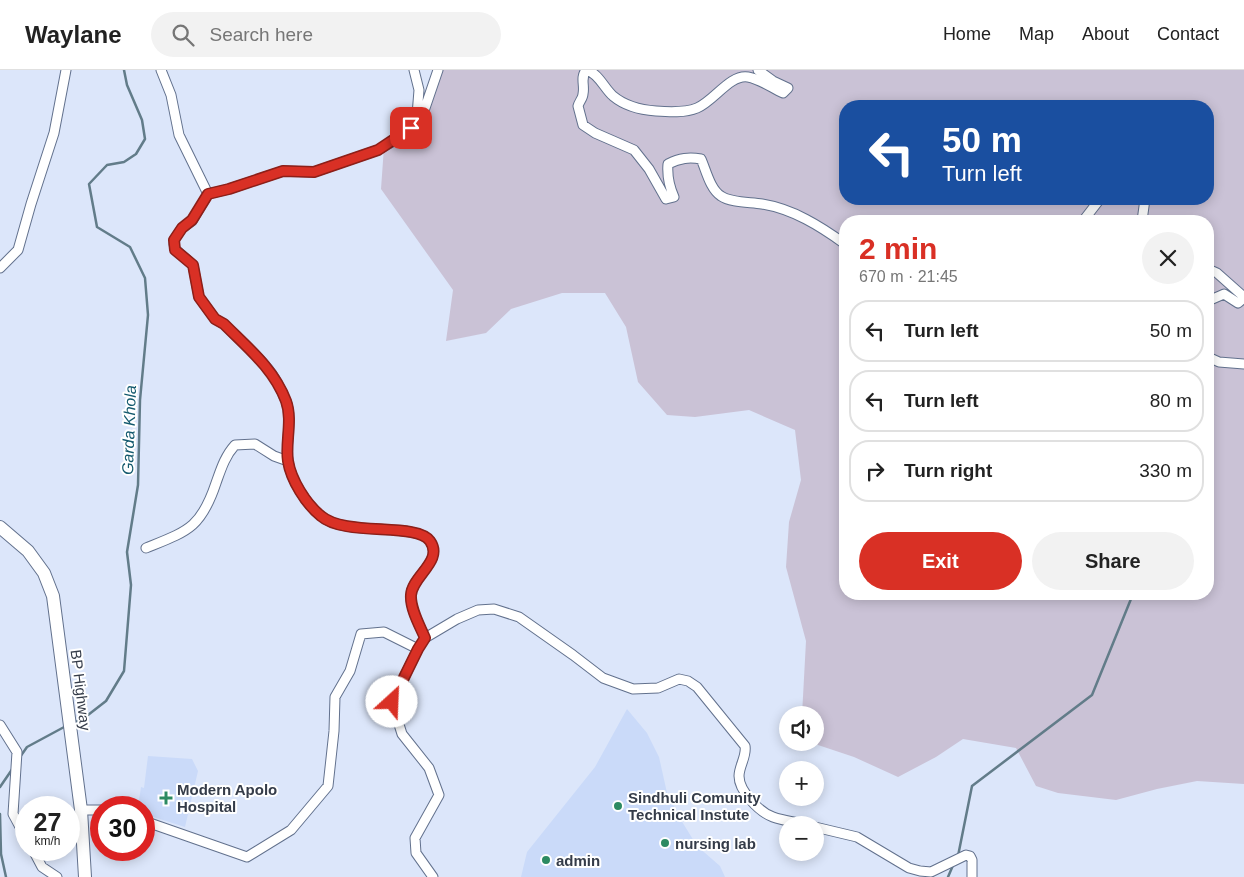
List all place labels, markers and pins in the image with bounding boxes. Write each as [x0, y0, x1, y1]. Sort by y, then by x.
pin [390, 107, 432, 149]
place label: Modern Apolo Hospital [177, 781, 277, 815]
place label: Sindhuli Comunity Technical Instute [628, 789, 761, 823]
marker: Modern Apolo Hospital [159, 791, 173, 805]
marker: Sindhuli Comunity Technical Instute [612, 800, 624, 812]
place label: nursing lab [675, 835, 756, 852]
marker: nursing lab [659, 837, 671, 849]
place label: admin [556, 852, 600, 869]
marker: admin [540, 854, 552, 866]

